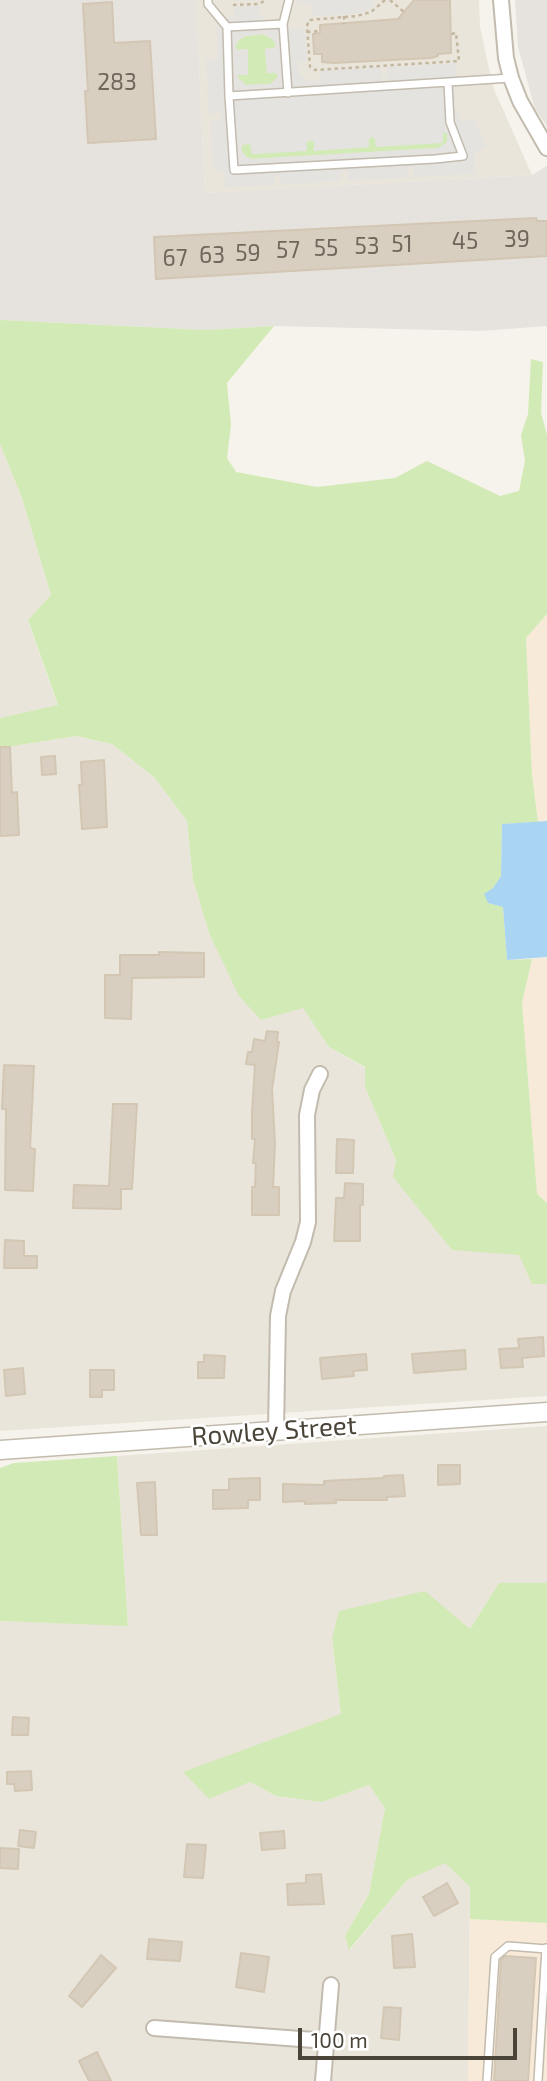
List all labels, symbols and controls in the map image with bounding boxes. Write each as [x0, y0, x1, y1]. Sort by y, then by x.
house number: 283 [97, 68, 137, 96]
house number: 39 [504, 225, 530, 253]
house number: 45 [452, 227, 478, 255]
house number: 51 [391, 230, 413, 258]
house number: 53 [354, 232, 380, 260]
house number: 55 [314, 234, 338, 262]
house number: 57 [276, 236, 300, 264]
house number: 59 [235, 239, 261, 267]
house number: 63 [199, 241, 225, 269]
house number: 67 [163, 244, 187, 272]
street label: Rowley Street [190, 1410, 358, 1452]
scale bar [302, 2014, 521, 2058]
text: 100 m [311, 2027, 368, 2052]

